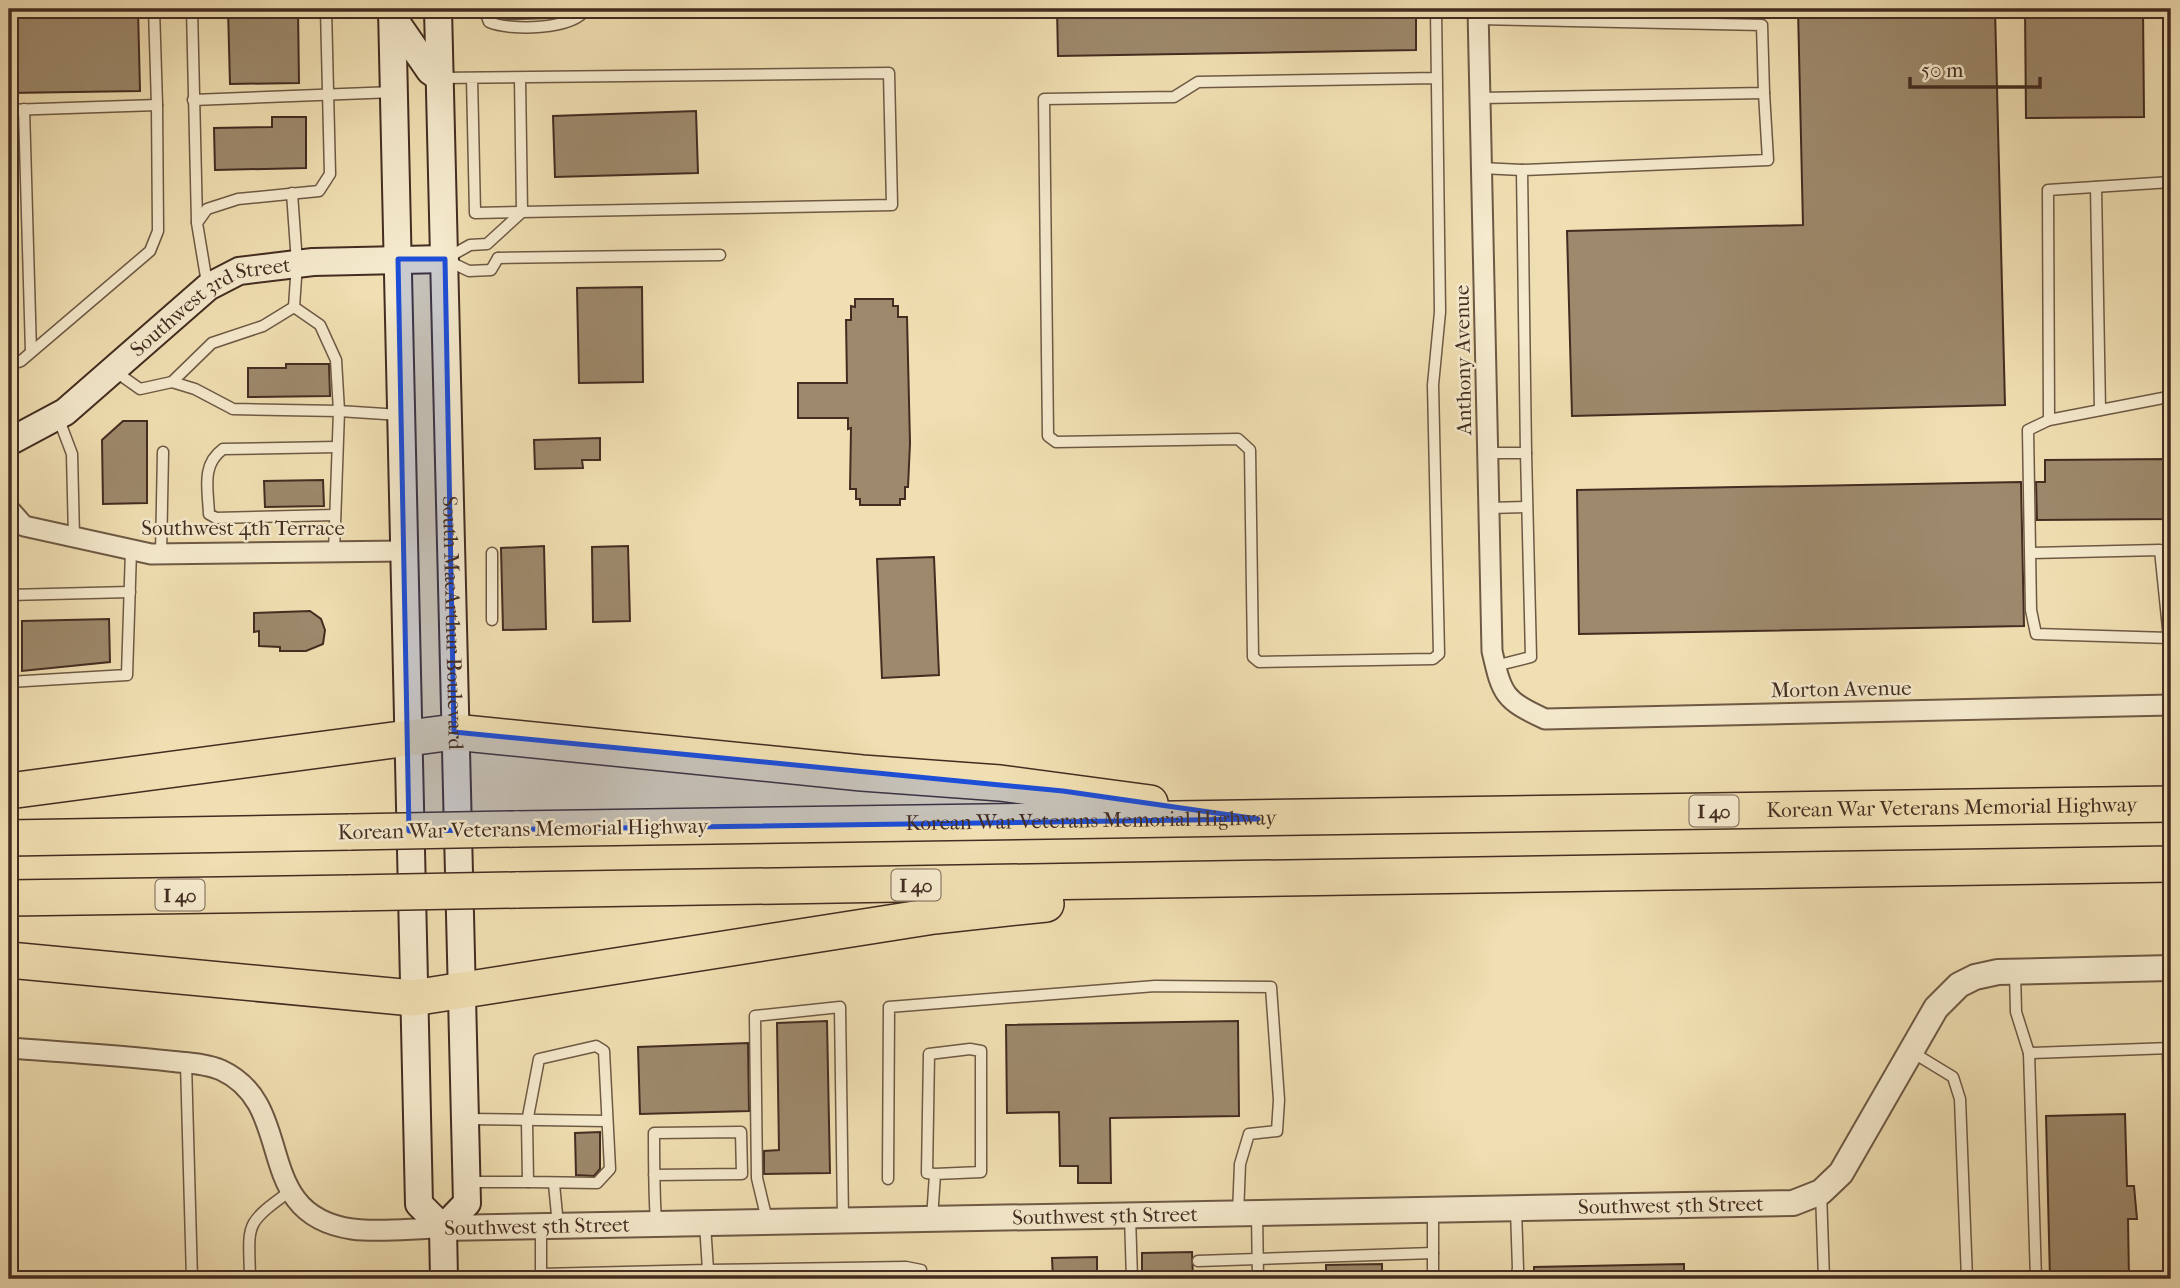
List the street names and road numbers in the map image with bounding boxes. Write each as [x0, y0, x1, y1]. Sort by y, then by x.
street label: Southwest 3rd Street [125, 253, 292, 362]
street label: Anthony Avenue [1450, 285, 1476, 436]
street label: South MacArthur Boulevard [438, 495, 468, 751]
street label: Southwest 4th Terrace [141, 516, 345, 540]
street label: Morton Avenue [1770, 676, 1912, 702]
street label: Korean War Veterans Memorial Highway [1766, 792, 2138, 822]
road number: I 40 [1690, 796, 1738, 826]
street label: Korean War Veterans Memorial Highway [905, 805, 1277, 835]
street label: Korean War Veterans Memorial Highway [337, 814, 709, 844]
road number: I 40 [892, 870, 940, 900]
road number: I 40 [156, 880, 204, 911]
street label: Southwest 5th Street [1578, 1192, 1764, 1219]
street label: Southwest 5th Street [1012, 1202, 1198, 1229]
street label: Southwest 5th Street [444, 1213, 631, 1240]

